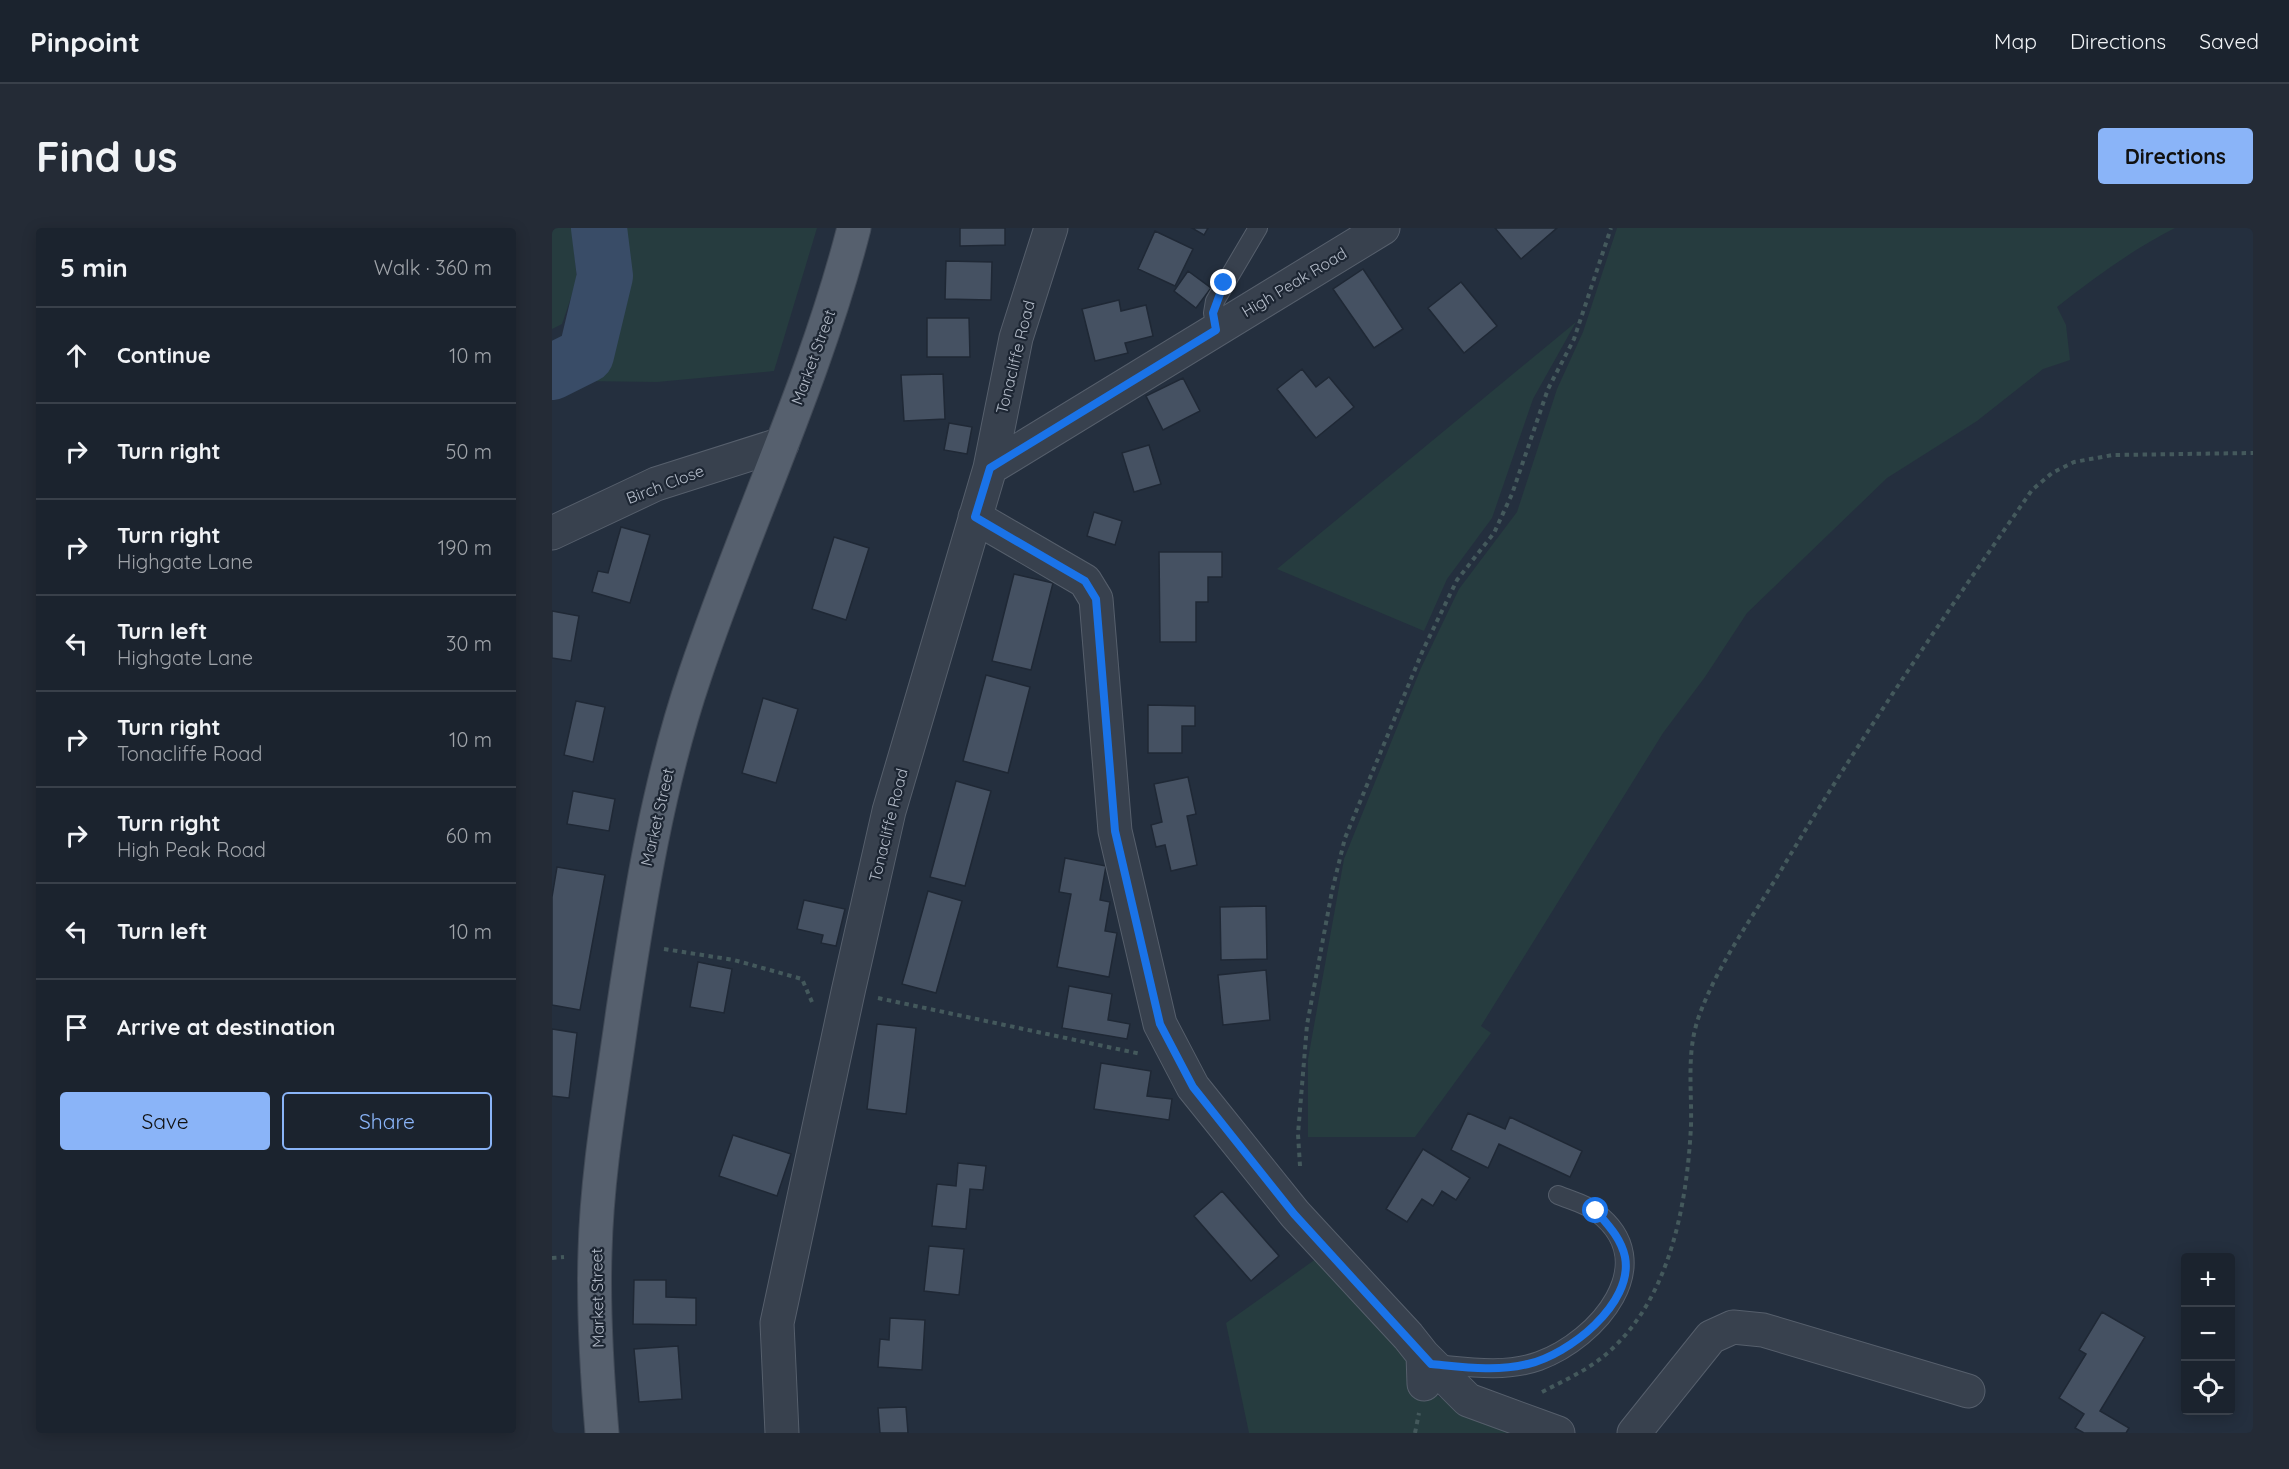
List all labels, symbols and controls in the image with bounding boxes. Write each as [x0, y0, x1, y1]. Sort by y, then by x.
text: Pinpoint [30, 24, 140, 59]
text: Map [1994, 28, 2037, 54]
text: Directions [2070, 28, 2166, 54]
text: Saved [2199, 28, 2259, 54]
button: Directions [2098, 128, 2253, 184]
text: Find us [36, 130, 178, 183]
street label: High Peak Road [1238, 243, 1350, 321]
text: 5 min [60, 251, 128, 284]
text: Walk · 360 m [374, 255, 492, 280]
route end [1210, 269, 1236, 295]
street label: Tonacliffe Road [991, 298, 1039, 416]
street label: Market Street [787, 307, 839, 407]
icon: ahead [60, 339, 93, 372]
text: Continue [117, 341, 211, 369]
text: 10 m [449, 343, 492, 368]
icon: right [60, 435, 93, 468]
text: Turn right [117, 437, 221, 465]
text: 50 m [446, 439, 492, 464]
street label: Birch Close [623, 460, 707, 508]
text: Turn right [117, 521, 221, 549]
icon: right [60, 531, 93, 564]
text: 190 m [438, 535, 492, 560]
text: Highgate Lane [117, 549, 253, 574]
text: Turn left [117, 617, 207, 645]
icon: left [60, 627, 93, 660]
text: 30 m [446, 631, 492, 656]
text: Highgate Lane [117, 645, 253, 670]
text: Turn right [117, 713, 221, 741]
icon: right [60, 723, 93, 756]
text: 10 m [449, 727, 492, 752]
text: Tonacliffe Road [117, 741, 262, 766]
street label: Market Street [636, 766, 678, 868]
street label: Tonacliffe Road [864, 766, 912, 884]
text: Turn right [117, 809, 221, 837]
icon: right [60, 819, 93, 852]
text: 60 m [446, 823, 492, 848]
text: High Peak Road [117, 837, 266, 862]
icon: left [60, 915, 93, 948]
text: Turn left [117, 917, 207, 945]
text: 10 m [449, 919, 492, 944]
icon: arrive [60, 1011, 93, 1044]
text: Arrive at destination [117, 1013, 335, 1041]
button: Save [60, 1092, 270, 1150]
button: Share [282, 1092, 492, 1150]
route start [1582, 1197, 1608, 1223]
street label: Market Street [586, 1248, 608, 1348]
map controls [2181, 1253, 2235, 1415]
button: + [2181, 1253, 2235, 1307]
button: − [2181, 1307, 2235, 1361]
button: locate [2181, 1361, 2235, 1415]

